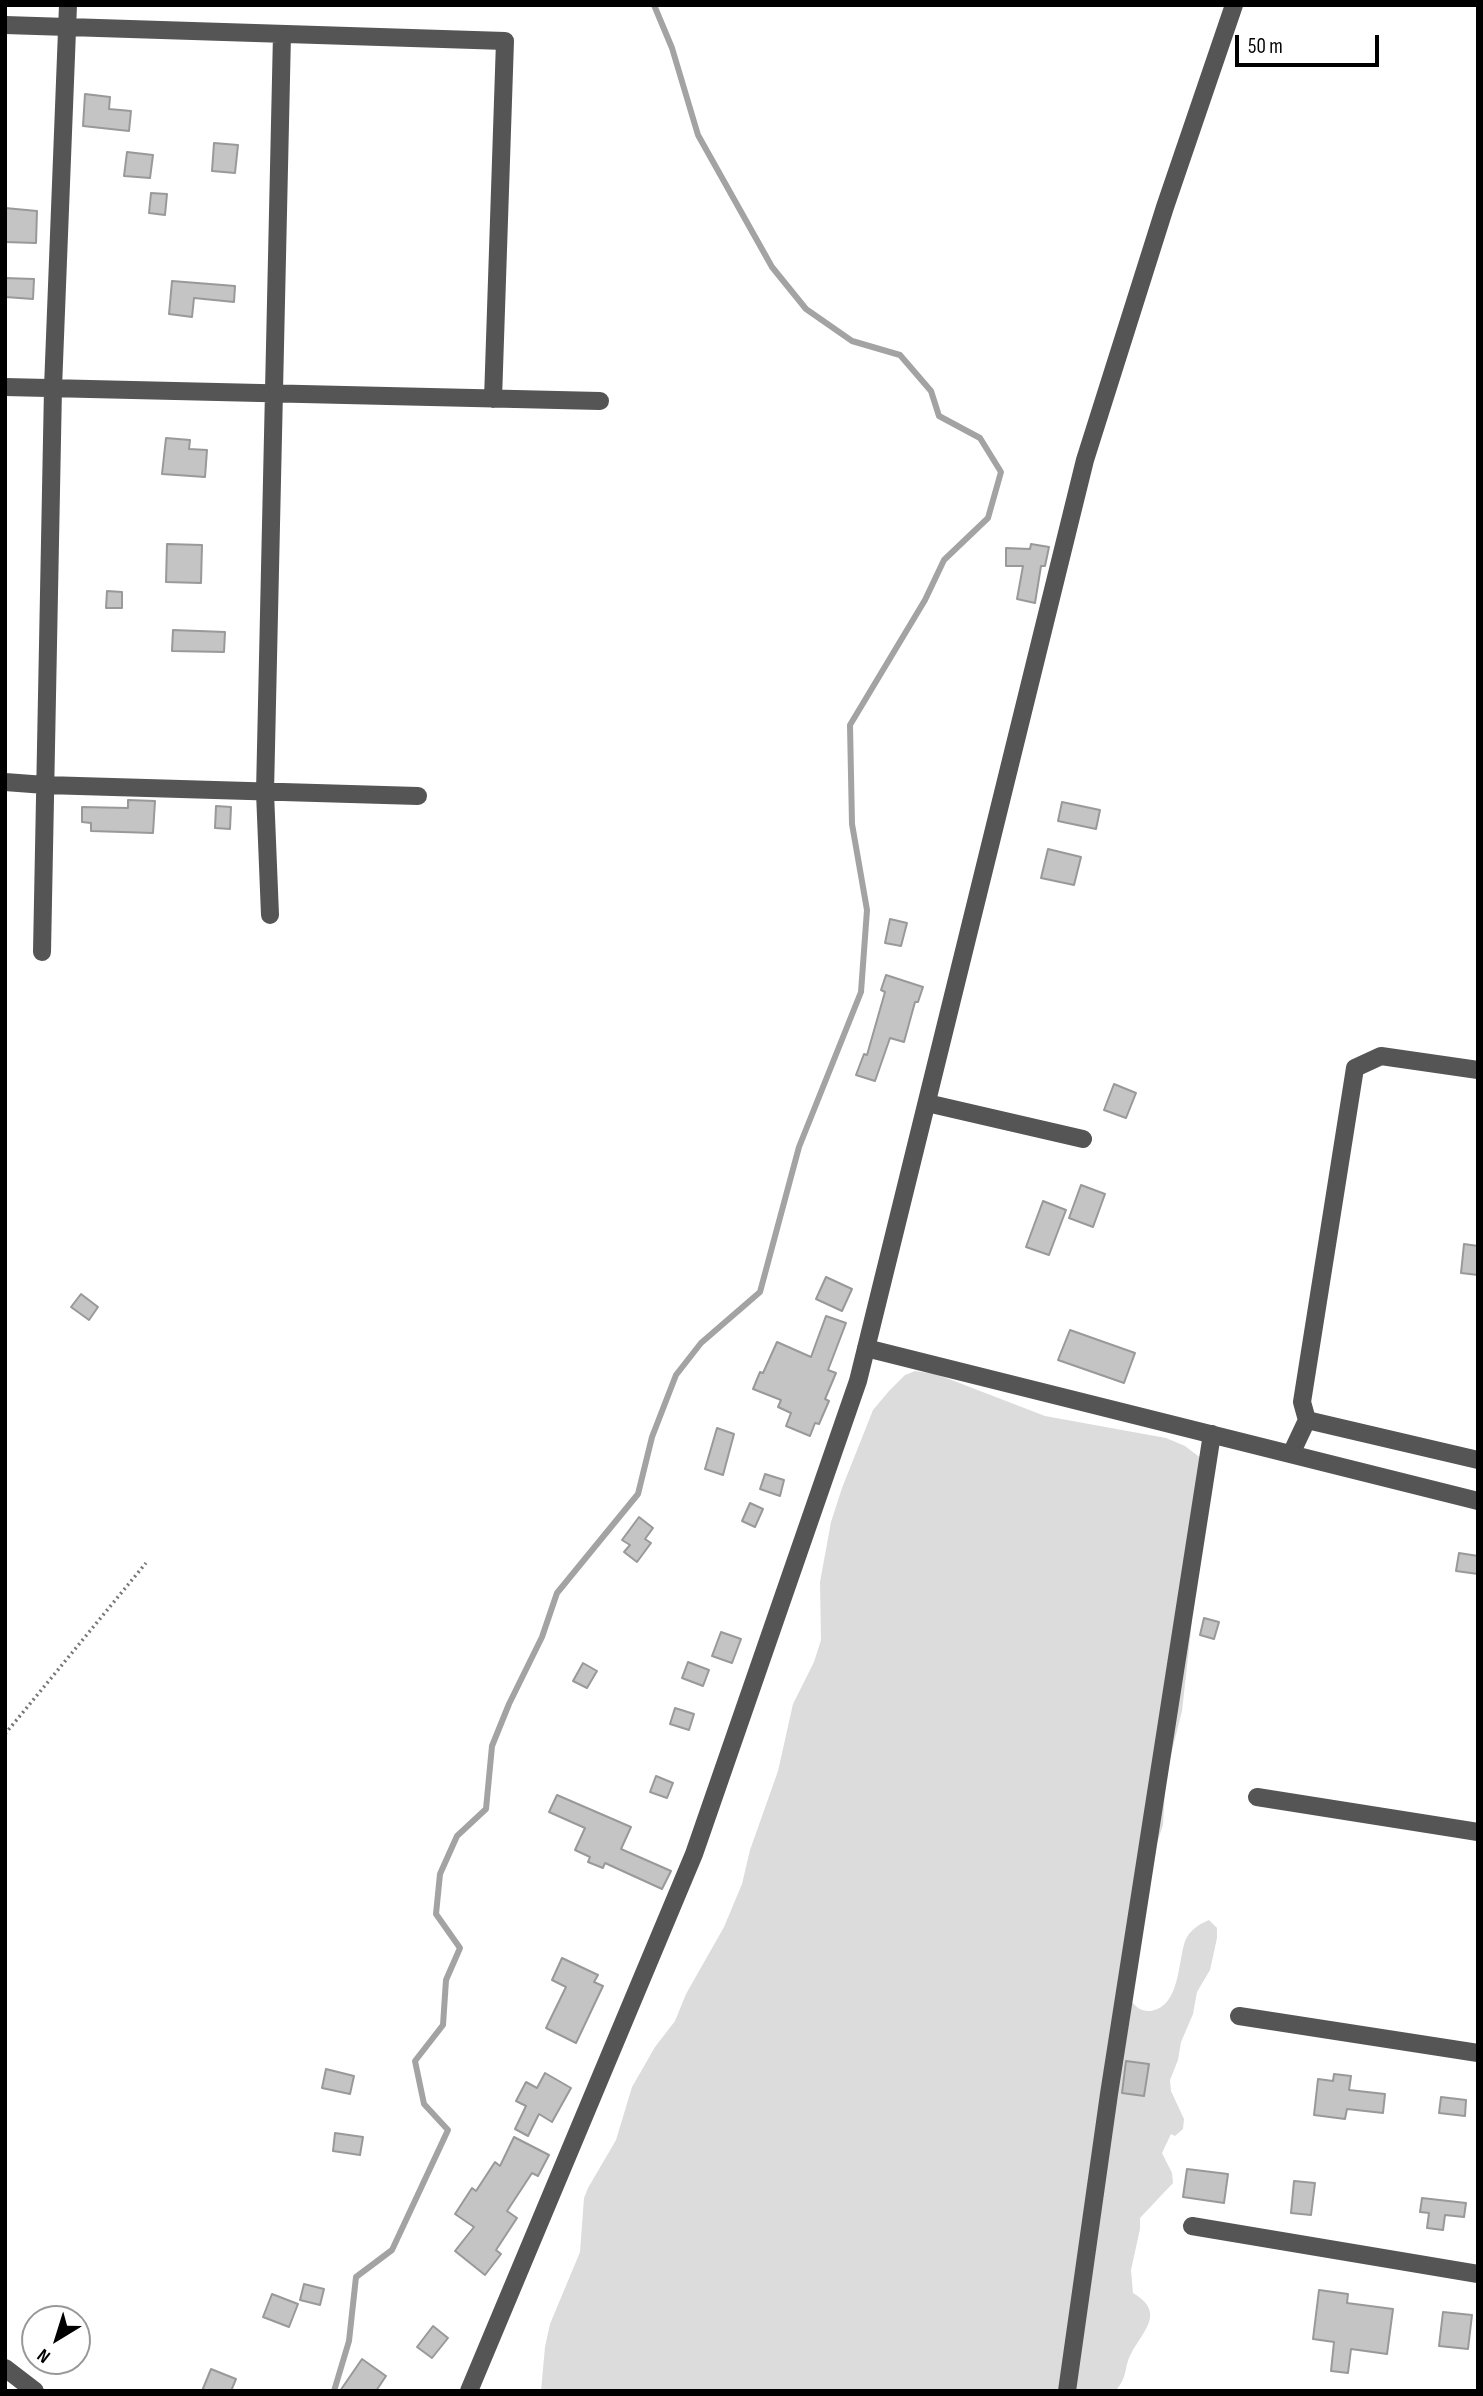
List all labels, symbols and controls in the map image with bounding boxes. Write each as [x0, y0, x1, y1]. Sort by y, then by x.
scale bar [1238, 21, 1382, 65]
text: 50 m [1248, 34, 1283, 59]
north arrow [21, 2305, 91, 2375]
text: N [33, 2343, 55, 2368]

